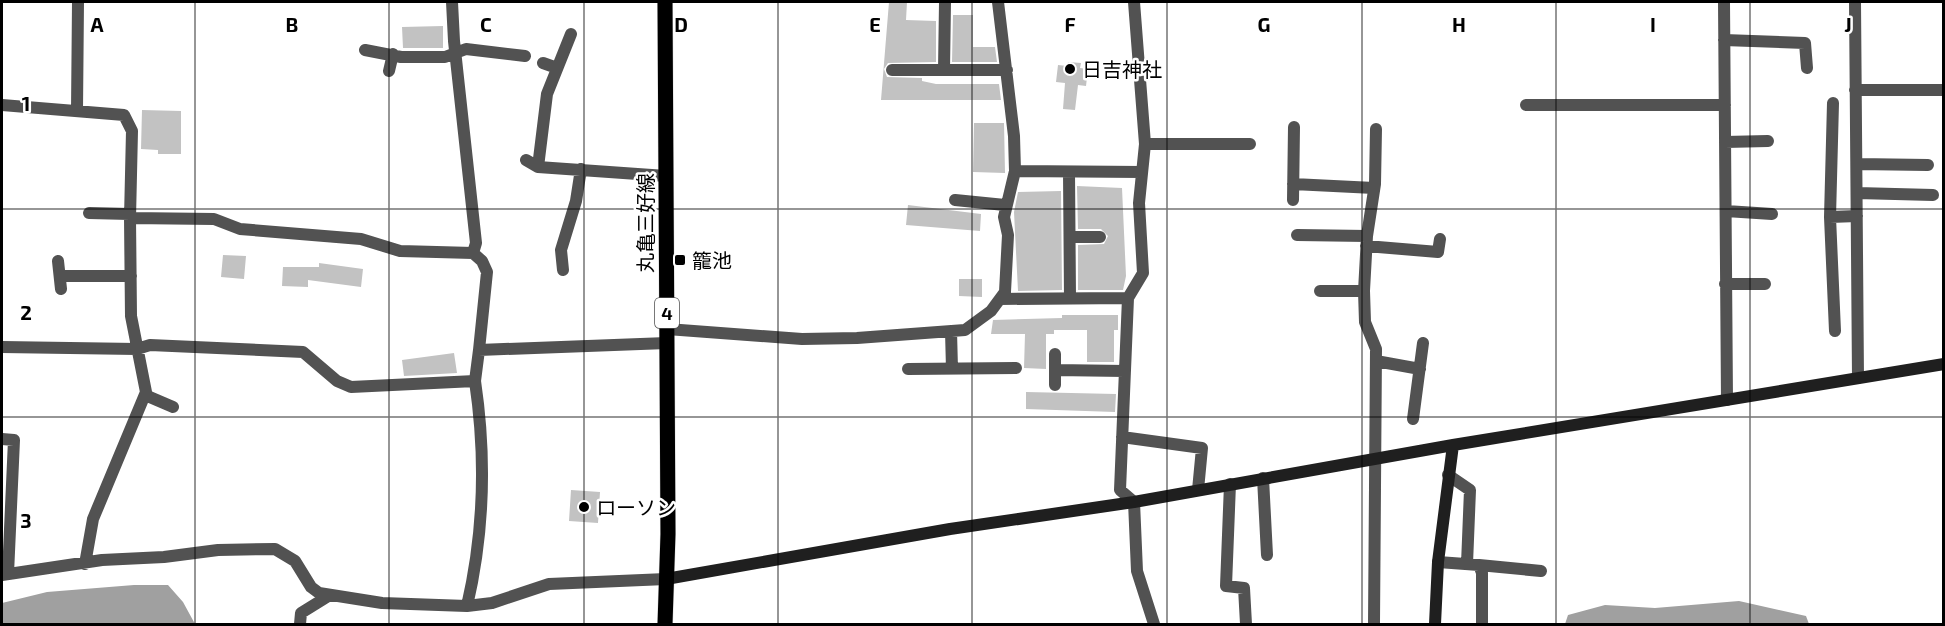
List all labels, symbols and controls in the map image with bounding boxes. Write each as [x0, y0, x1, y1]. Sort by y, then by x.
text: A [90, 12, 104, 36]
text: B [286, 12, 298, 36]
text: C [480, 12, 492, 36]
text: D [674, 12, 688, 36]
text: E [869, 12, 881, 36]
text: F [1064, 12, 1076, 36]
text: G [1258, 12, 1270, 36]
text: H [1452, 12, 1466, 36]
text: I [1650, 12, 1656, 36]
text: J [1844, 12, 1852, 36]
place label: 日吉神社 [1082, 57, 1162, 81]
marker: 日吉神社 [1063, 62, 1077, 76]
text: 1 [22, 91, 30, 115]
street label: 丸亀三好線 [633, 173, 657, 273]
place label: 籠池 [692, 248, 732, 272]
marker: 籠池 [673, 253, 687, 267]
road number: 4 [655, 298, 679, 328]
text: 2 [20, 300, 32, 324]
place label: ローソン [596, 495, 676, 519]
marker: ローソン [577, 500, 591, 514]
text: 3 [20, 508, 32, 532]

